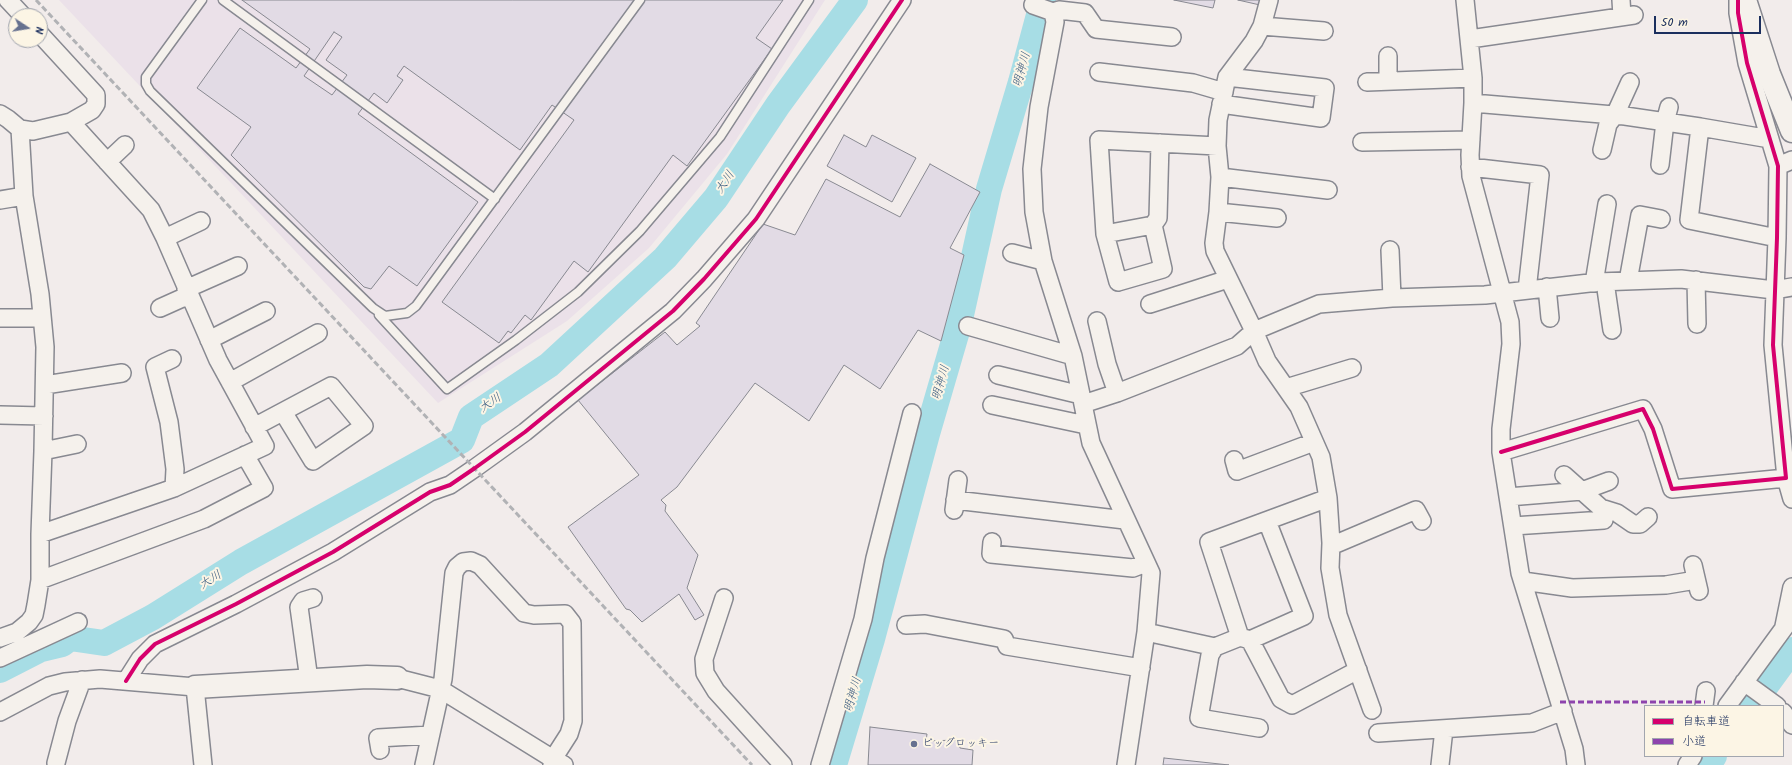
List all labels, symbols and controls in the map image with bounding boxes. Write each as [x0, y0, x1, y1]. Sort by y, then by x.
north arrow [8, 8, 48, 48]
scale bar [1656, 8, 1763, 34]
text: 50 m [1661, 13, 1688, 32]
text: N [29, 25, 48, 36]
water label: 明神川 [1011, 51, 1035, 89]
water label: 大川 [713, 169, 739, 197]
water label: 明神川 [930, 364, 954, 402]
water label: 大川 [477, 391, 505, 417]
water label: 大川 [197, 569, 225, 593]
water label: 明神川 [842, 676, 866, 714]
legend [1644, 705, 1784, 757]
text: 自転車道 [1682, 712, 1730, 731]
text: 小道 [1682, 732, 1706, 751]
place label: ビッグロッキー [922, 737, 999, 751]
marker: ビッグロッキー [909, 739, 919, 749]

